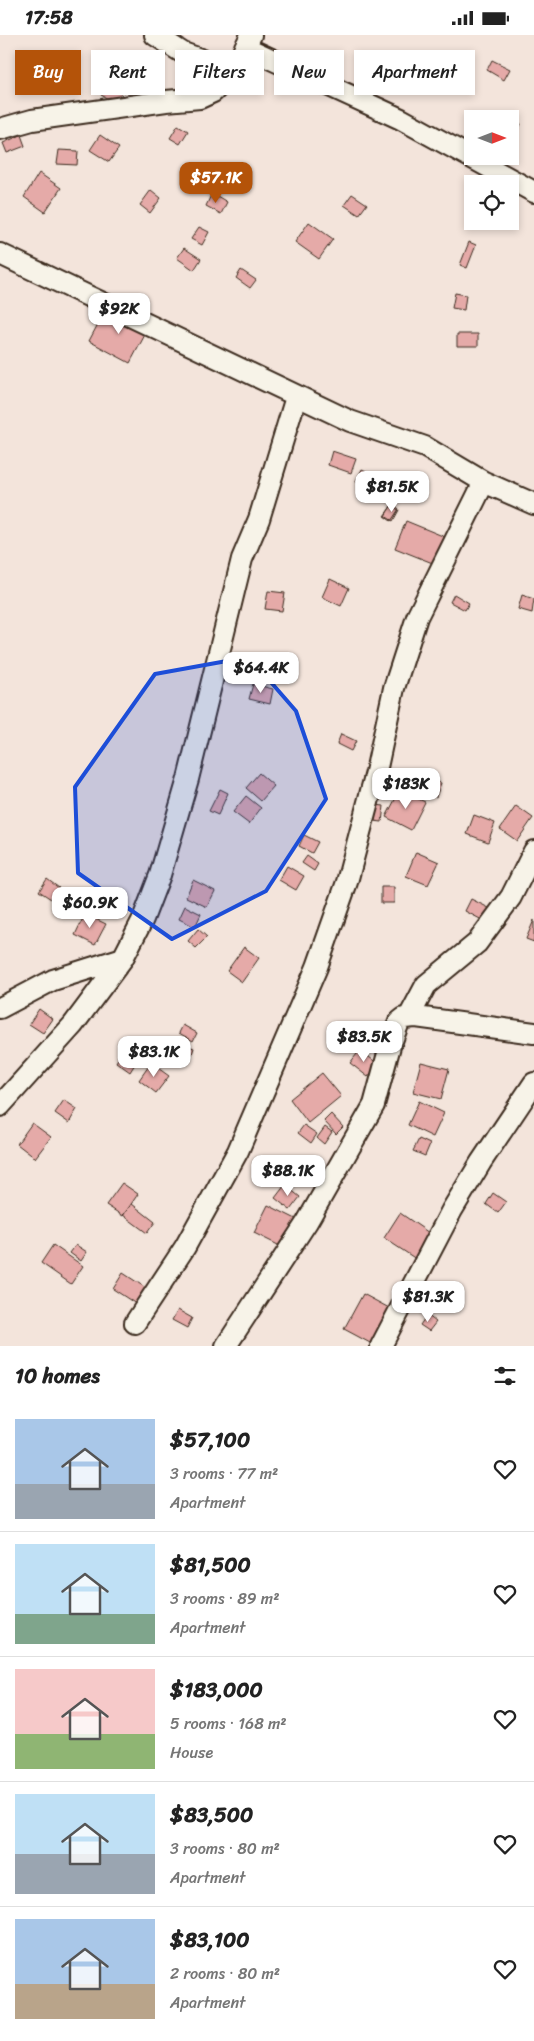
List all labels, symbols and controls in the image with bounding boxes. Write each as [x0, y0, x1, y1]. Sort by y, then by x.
text: 17:58 [25, 1, 73, 34]
chip: Buy [15, 50, 81, 95]
chip: Rent [91, 50, 165, 95]
chip: Filters [175, 50, 264, 95]
chip: New [274, 50, 344, 95]
chip: Apartment [354, 50, 475, 95]
north arrow [464, 110, 519, 165]
map controls [464, 110, 519, 230]
pin: $57.1K [175, 161, 257, 204]
text: $57.1K [190, 163, 242, 192]
button: locate [464, 175, 519, 230]
pin: $92K [89, 293, 149, 335]
text: $92K [99, 294, 139, 323]
pin: $81.5K [351, 471, 433, 513]
text: $81.5K [366, 472, 418, 501]
pin: $64.4K [220, 651, 302, 694]
text: $64.4K [234, 653, 288, 682]
pin: $183K [371, 767, 441, 810]
text: $183K [383, 769, 429, 798]
pin: $60.9K [49, 887, 131, 929]
text: $60.9K [63, 888, 117, 917]
pin: $83.5K [323, 1021, 405, 1063]
text: $83.5K [337, 1022, 391, 1051]
pin: $83.1K [113, 1035, 195, 1078]
text: $83.1K [129, 1037, 179, 1066]
pin: $88.1K [247, 1155, 329, 1197]
text: $88.1K [262, 1156, 314, 1185]
pin: $81.3K [387, 1281, 469, 1323]
text: $81.3K [403, 1282, 453, 1311]
text: 10 homes [15, 1357, 100, 1395]
icon: filters [491, 1362, 519, 1390]
text: $57,100 [170, 1421, 250, 1459]
icon: home [55, 1439, 115, 1499]
icon: heart [491, 1455, 519, 1483]
text: 3 rooms · 77 m² [170, 1459, 278, 1488]
text: Apartment [170, 1488, 246, 1517]
text: $81,500 [170, 1546, 251, 1584]
icon: home [55, 1564, 115, 1624]
icon: heart [491, 1580, 519, 1608]
text: 3 rooms · 89 m² [170, 1584, 279, 1613]
text: Apartment [170, 1613, 246, 1642]
text: $183,000 [170, 1671, 263, 1709]
icon: home [55, 1689, 115, 1749]
icon: heart [491, 1705, 519, 1733]
text: 5 rooms · 168 m² [170, 1709, 287, 1738]
text: House [170, 1738, 213, 1767]
text: $83,500 [170, 1796, 253, 1834]
icon: home [55, 1814, 115, 1874]
icon: heart [491, 1830, 519, 1858]
text: 3 rooms · 80 m² [170, 1834, 280, 1863]
text: Apartment [170, 1863, 246, 1892]
text: $83,100 [170, 1921, 250, 1959]
icon: home [55, 1939, 115, 1999]
icon: heart [491, 1955, 519, 1983]
text: 2 rooms · 80 m² [170, 1959, 280, 1988]
text: Apartment [170, 1988, 246, 2017]

